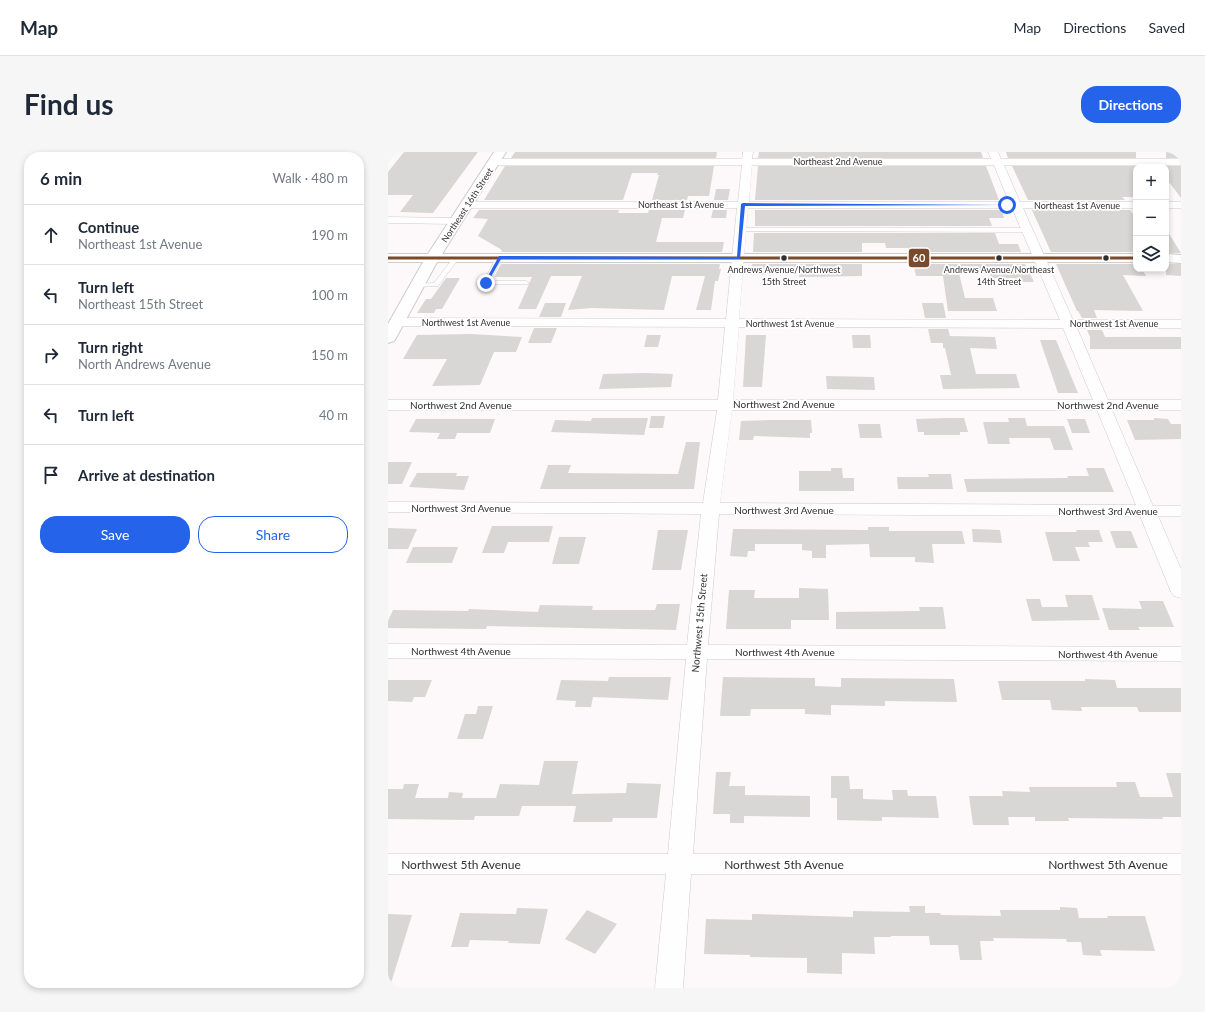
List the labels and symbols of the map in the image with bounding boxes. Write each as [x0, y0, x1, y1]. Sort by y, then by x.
street label: Northeast 2nd Avenue [793, 156, 883, 167]
street label: Northeast 16th Street [439, 165, 496, 244]
route start [998, 196, 1016, 214]
street label: Northeast 1st Avenue [638, 199, 724, 210]
street label: Northeast 1st Avenue [1034, 200, 1120, 211]
line badge: 60 [908, 248, 930, 268]
text: 60 [913, 251, 926, 264]
marker: Andrews Avenue/Northwest 15th Street [779, 253, 789, 263]
marker: Andrews Avenue/Northeast 14th Street [994, 253, 1004, 263]
unlabelled marker [1101, 253, 1111, 263]
place label: Andrews Avenue/Northwest 15th Street [728, 264, 841, 287]
place label: Andrews Avenue/Northeast 14th Street [944, 264, 1055, 287]
route end [477, 274, 495, 292]
street label: Northwest 1st Avenue [422, 317, 511, 328]
street label: Northwest 1st Avenue [746, 318, 835, 329]
street label: Northwest 1st Avenue [1070, 318, 1159, 329]
street label: Northwest 2nd Avenue [733, 398, 835, 410]
street label: Northwest 2nd Avenue [410, 399, 512, 411]
street label: Northwest 2nd Avenue [1057, 399, 1159, 411]
street label: Northwest 3rd Avenue [411, 502, 511, 514]
street label: Northwest 3rd Avenue [734, 504, 834, 516]
street label: Northwest 3rd Avenue [1058, 505, 1158, 517]
street label: Northwest 15th Street [689, 573, 709, 673]
street label: Northwest 4th Avenue [411, 645, 511, 657]
street label: Northwest 4th Avenue [735, 646, 835, 658]
street label: Northwest 4th Avenue [1058, 648, 1158, 660]
street label: Northwest 5th Avenue [401, 857, 521, 872]
street label: Northwest 5th Avenue [724, 857, 844, 872]
street label: Northwest 5th Avenue [1048, 857, 1168, 872]

